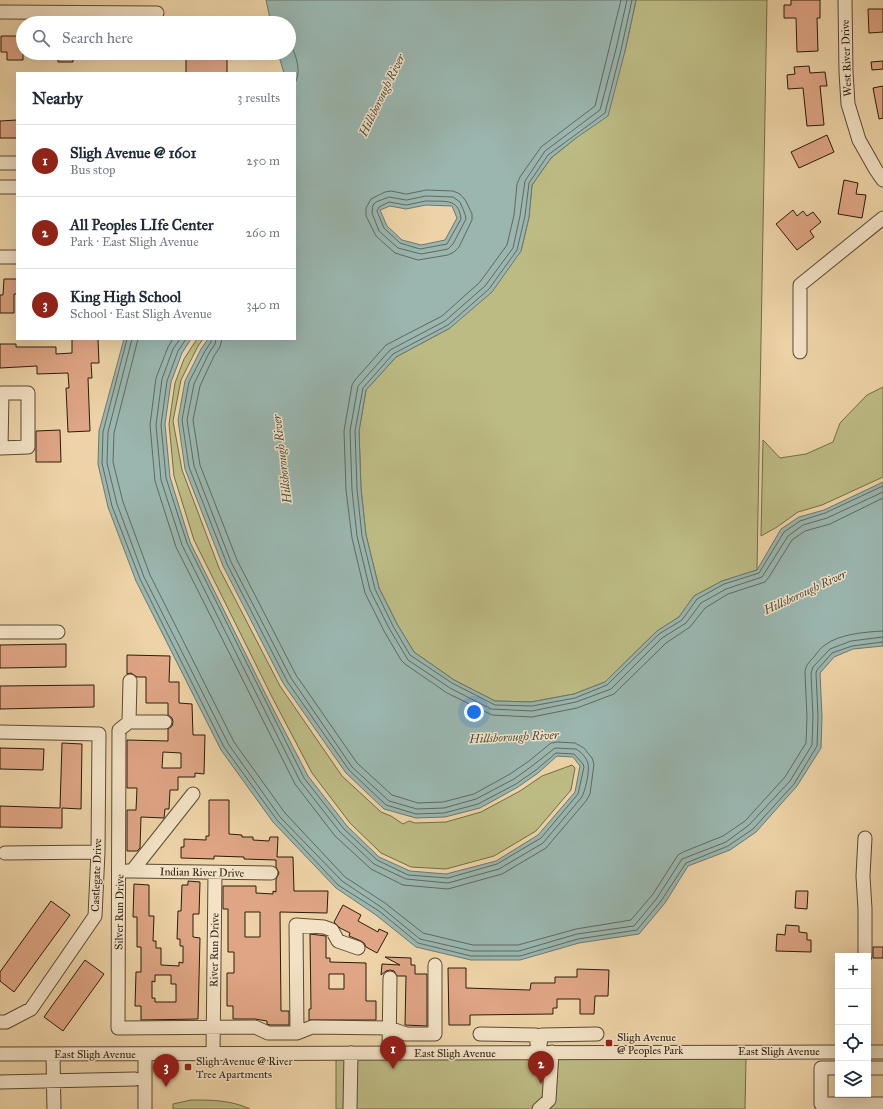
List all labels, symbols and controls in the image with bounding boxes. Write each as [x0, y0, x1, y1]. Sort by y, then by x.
search box [16, 16, 296, 60]
street label: West River Drive [839, 19, 854, 97]
icon: search [30, 27, 52, 49]
text: Search here [62, 29, 133, 47]
water label: Hillsborough River [356, 51, 408, 139]
text: Nearby [32, 88, 83, 109]
text: 3 results [237, 90, 280, 106]
text: Sligh Avenue @ 1601 [70, 144, 197, 162]
text: 1 [42, 153, 48, 169]
text: 250 m [246, 153, 280, 169]
text: Bus stop [70, 162, 116, 178]
text: All Peoples LIfe Center [70, 216, 214, 234]
text: 2 [42, 225, 48, 241]
text: 260 m [246, 225, 280, 241]
text: Park · East Sligh Avenue [70, 234, 199, 250]
text: King High School [70, 288, 181, 306]
text: 3 [42, 297, 48, 313]
text: 340 m [246, 297, 280, 313]
text: School · East Sligh Avenue [70, 306, 212, 322]
water label: Hillsborough River [269, 413, 295, 505]
water label: Hillsborough River [760, 566, 850, 618]
your location [464, 702, 484, 722]
water label: Hillsborough River [468, 728, 560, 746]
street label: Castlegate Drive [89, 838, 104, 912]
street label: Indian River Drive [160, 865, 245, 880]
street label: Silver Run Drive [112, 874, 127, 950]
street label: River Run Drive [207, 912, 222, 987]
map controls [835, 953, 871, 1097]
button: + [835, 953, 871, 989]
button: − [835, 989, 871, 1025]
button: locate [835, 1025, 871, 1061]
place label: Sligh Avenue @ Peoples Park [617, 1031, 684, 1057]
pin: 1 [380, 1036, 406, 1069]
marker: Sligh Avenue @ Peoples Park [604, 1038, 614, 1048]
street label: East Sligh Avenue [738, 1045, 820, 1058]
street label: East Sligh Avenue [414, 1047, 496, 1060]
street label: East Sligh Avenue [54, 1048, 136, 1061]
pin: 2 [528, 1051, 554, 1084]
pin: 3 [153, 1054, 179, 1087]
place label: Sligh Avenue @ River Tree Apartments [196, 1055, 294, 1081]
button: layers [835, 1061, 871, 1097]
marker: Sligh Avenue @ River Tree Apartments [183, 1062, 193, 1072]

